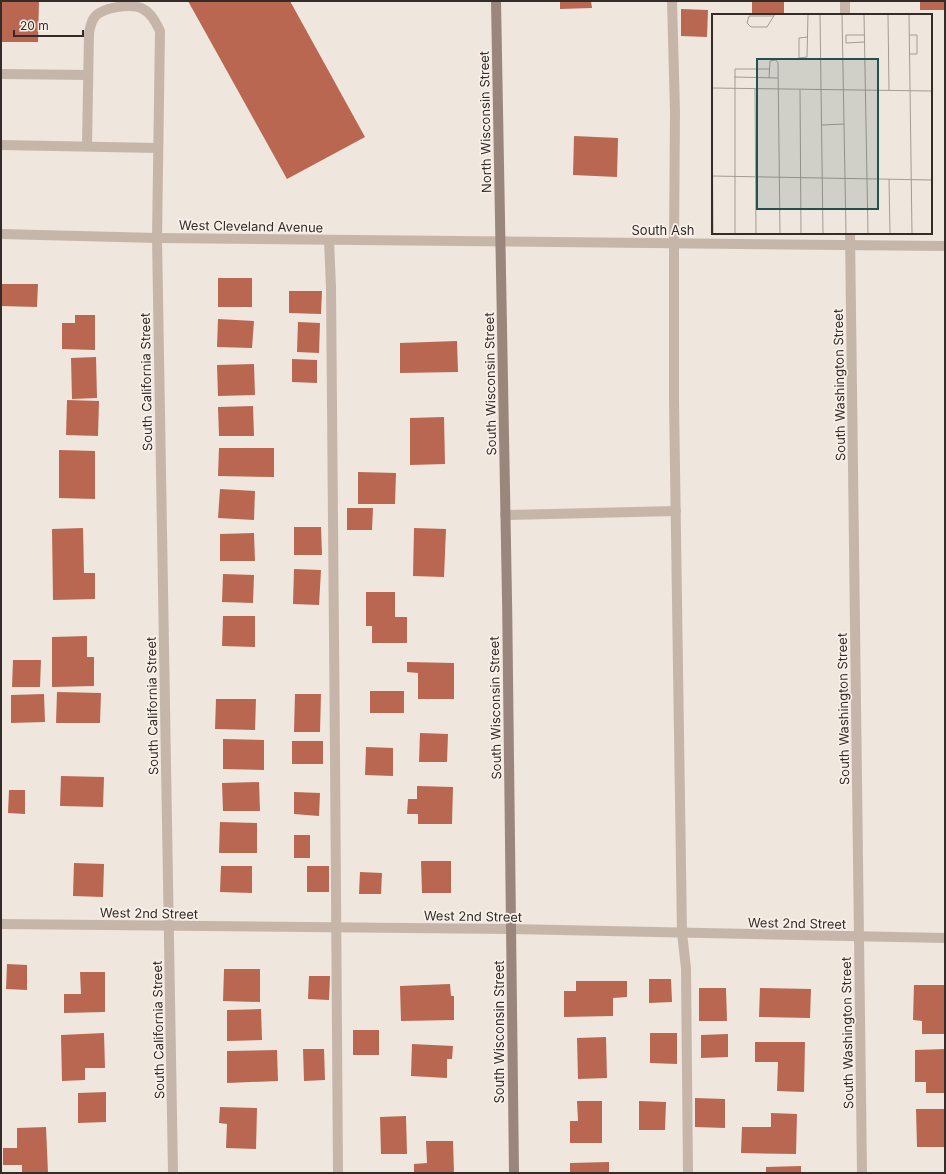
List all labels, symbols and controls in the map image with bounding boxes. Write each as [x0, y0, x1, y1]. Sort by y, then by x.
scale bar [14, 12, 83, 38]
inset map [712, 14, 932, 234]
text: 20 m [20, 18, 49, 33]
street label: North Wisconsin Street [476, 51, 494, 193]
street label: West Cleveland Avenue [179, 217, 323, 235]
street label: South Ash [632, 222, 694, 238]
street label: South Washington Street [830, 309, 848, 461]
street label: South Wisconsin Street [481, 312, 499, 456]
street label: South California Street [137, 313, 155, 451]
street label: South Washington Street [834, 633, 852, 785]
street label: South Wisconsin Street [486, 636, 504, 780]
street label: South California Street [143, 637, 161, 775]
street label: West 2nd Street [100, 904, 198, 922]
street label: West 2nd Street [424, 907, 522, 925]
street label: West 2nd Street [748, 914, 846, 932]
street label: South Washington Street [838, 957, 856, 1109]
street label: South Wisconsin Street [491, 960, 507, 1104]
street label: South California Street [149, 961, 167, 1099]

